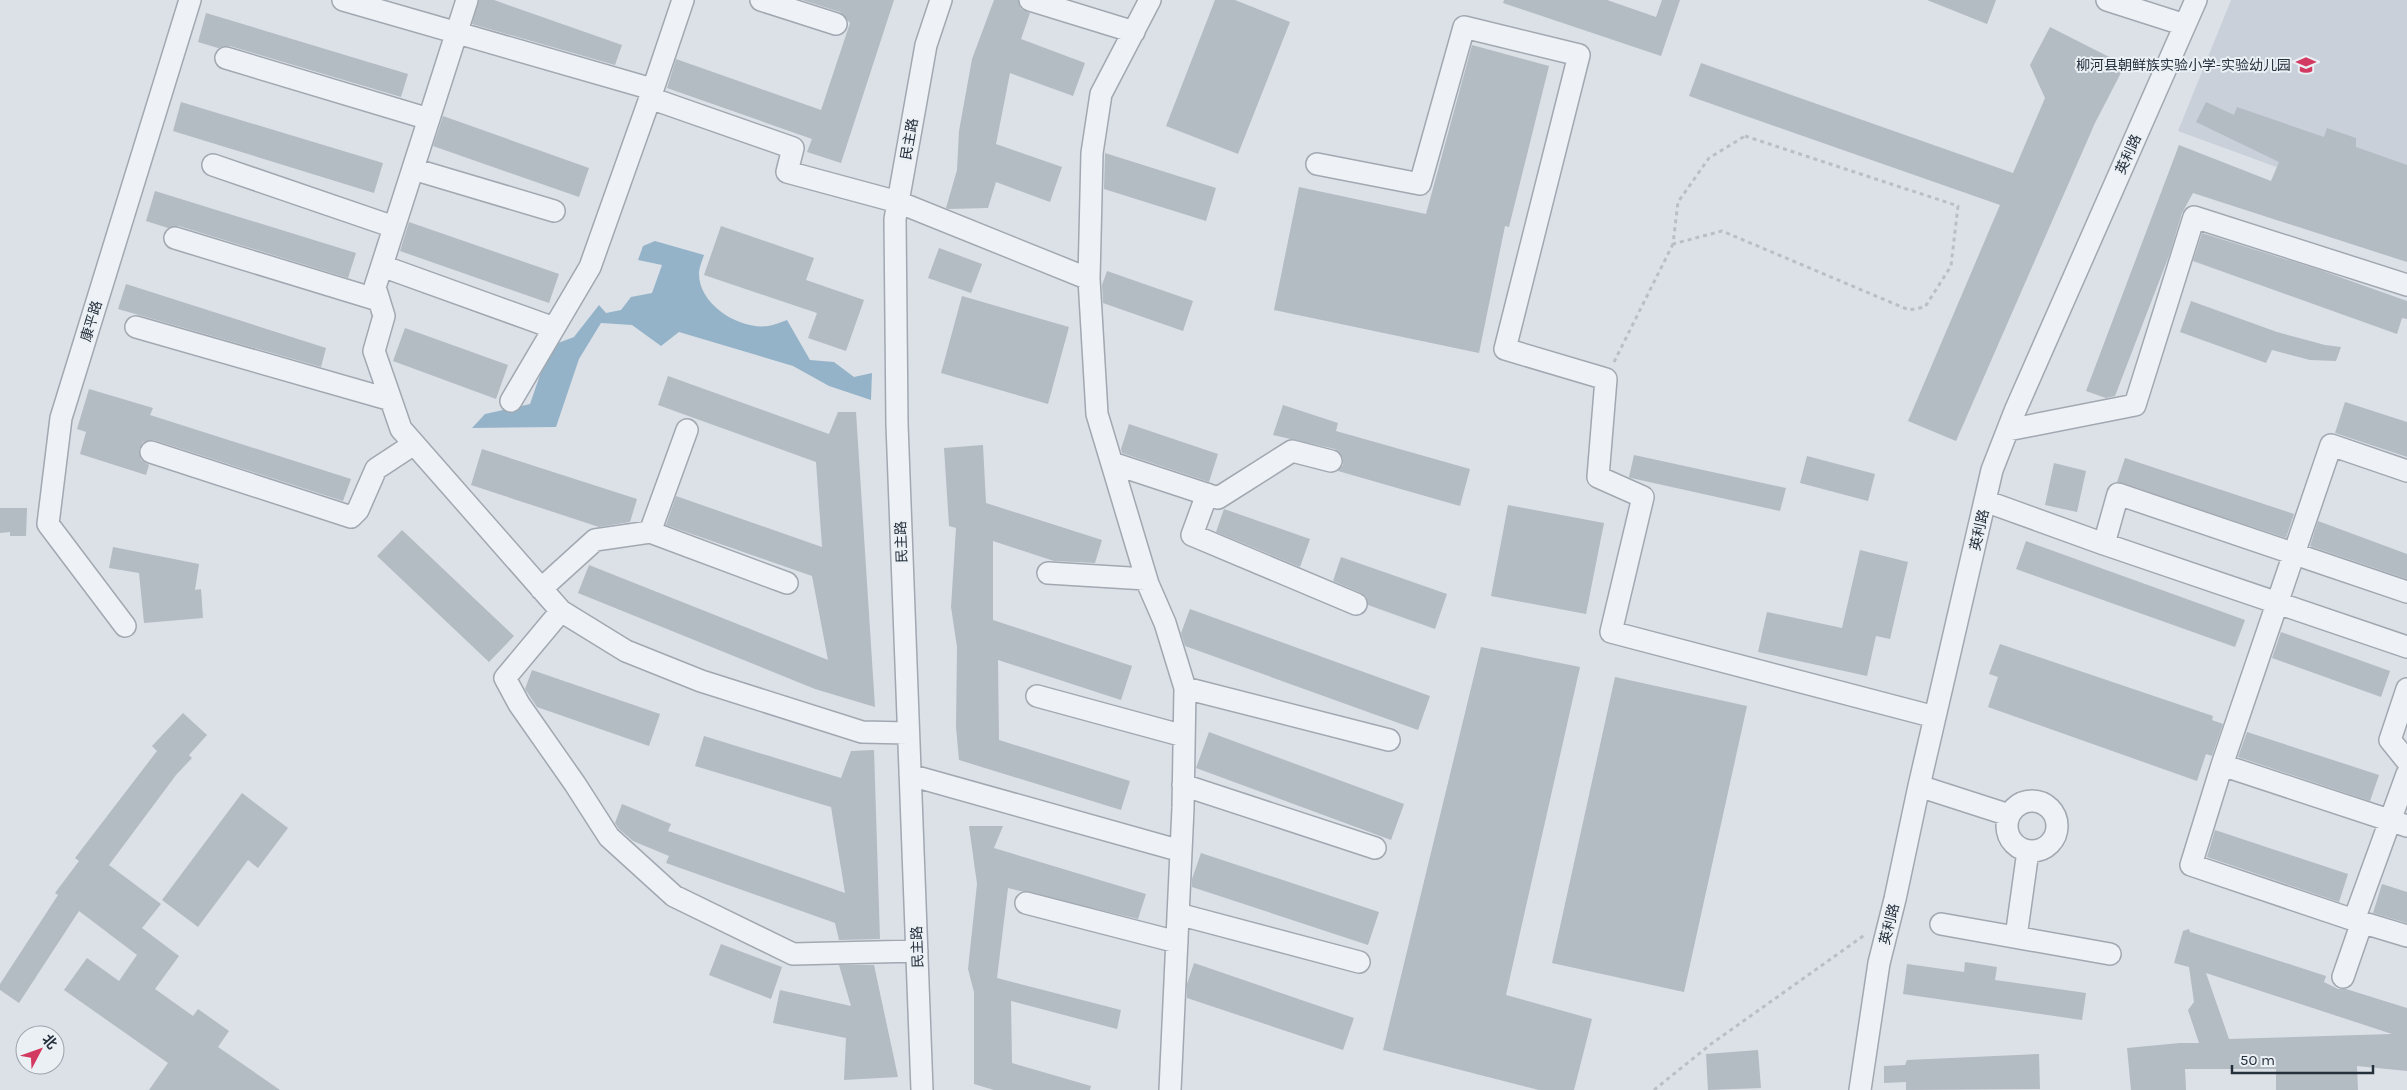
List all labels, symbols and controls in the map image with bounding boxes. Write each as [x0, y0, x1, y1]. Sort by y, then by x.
school or university icon: 柳河县朝鲜族实验小学-实验幼儿园 [2295, 54, 2317, 76]
place label: 柳河县朝鲜族实验小学-实验幼儿园 [2076, 57, 2291, 74]
street label: 民主路 [897, 117, 922, 161]
street label: 英利路 [2112, 132, 2145, 177]
street label: 康平路 [77, 299, 106, 344]
street label: 英利路 [1966, 508, 1992, 552]
street label: 民主路 [892, 521, 911, 563]
street label: 英利路 [1876, 902, 1903, 947]
street label: 民主路 [908, 926, 927, 968]
north arrow [15, 1025, 65, 1075]
text: 北 [38, 1031, 60, 1053]
scale bar [2232, 1042, 2373, 1074]
text: 50 m [2240, 1051, 2275, 1069]

